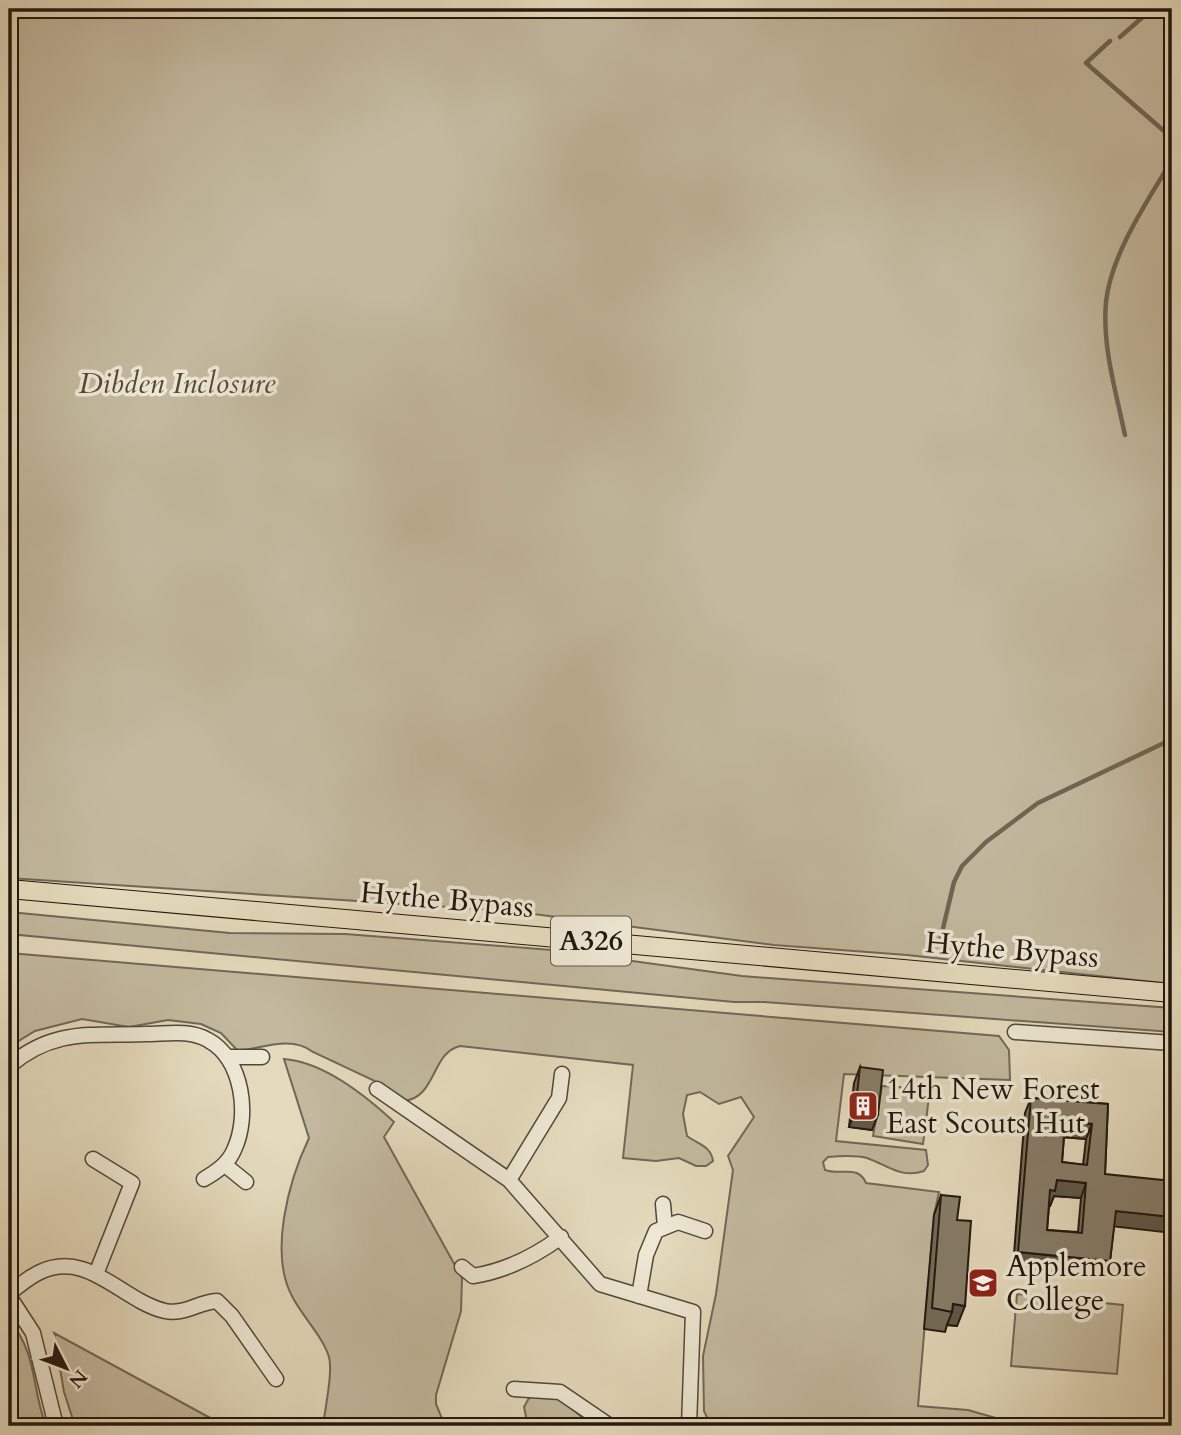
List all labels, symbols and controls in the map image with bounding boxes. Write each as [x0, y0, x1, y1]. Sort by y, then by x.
park label: Dibden Inclosure [79, 363, 276, 404]
street label: Hythe Bypass [359, 872, 535, 928]
road number: A326 [551, 916, 631, 965]
street label: Hythe Bypass [924, 922, 1100, 978]
place label: 14th New Forest East Scouts Hut [886, 1069, 1100, 1144]
building icon: 14th New Forest East Scouts Hut [846, 1089, 880, 1123]
place label: Applemore College [1006, 1246, 1147, 1321]
school or university icon: Applemore College [966, 1266, 1000, 1300]
north arrow [32, 1334, 102, 1404]
text: N [62, 1364, 93, 1394]

